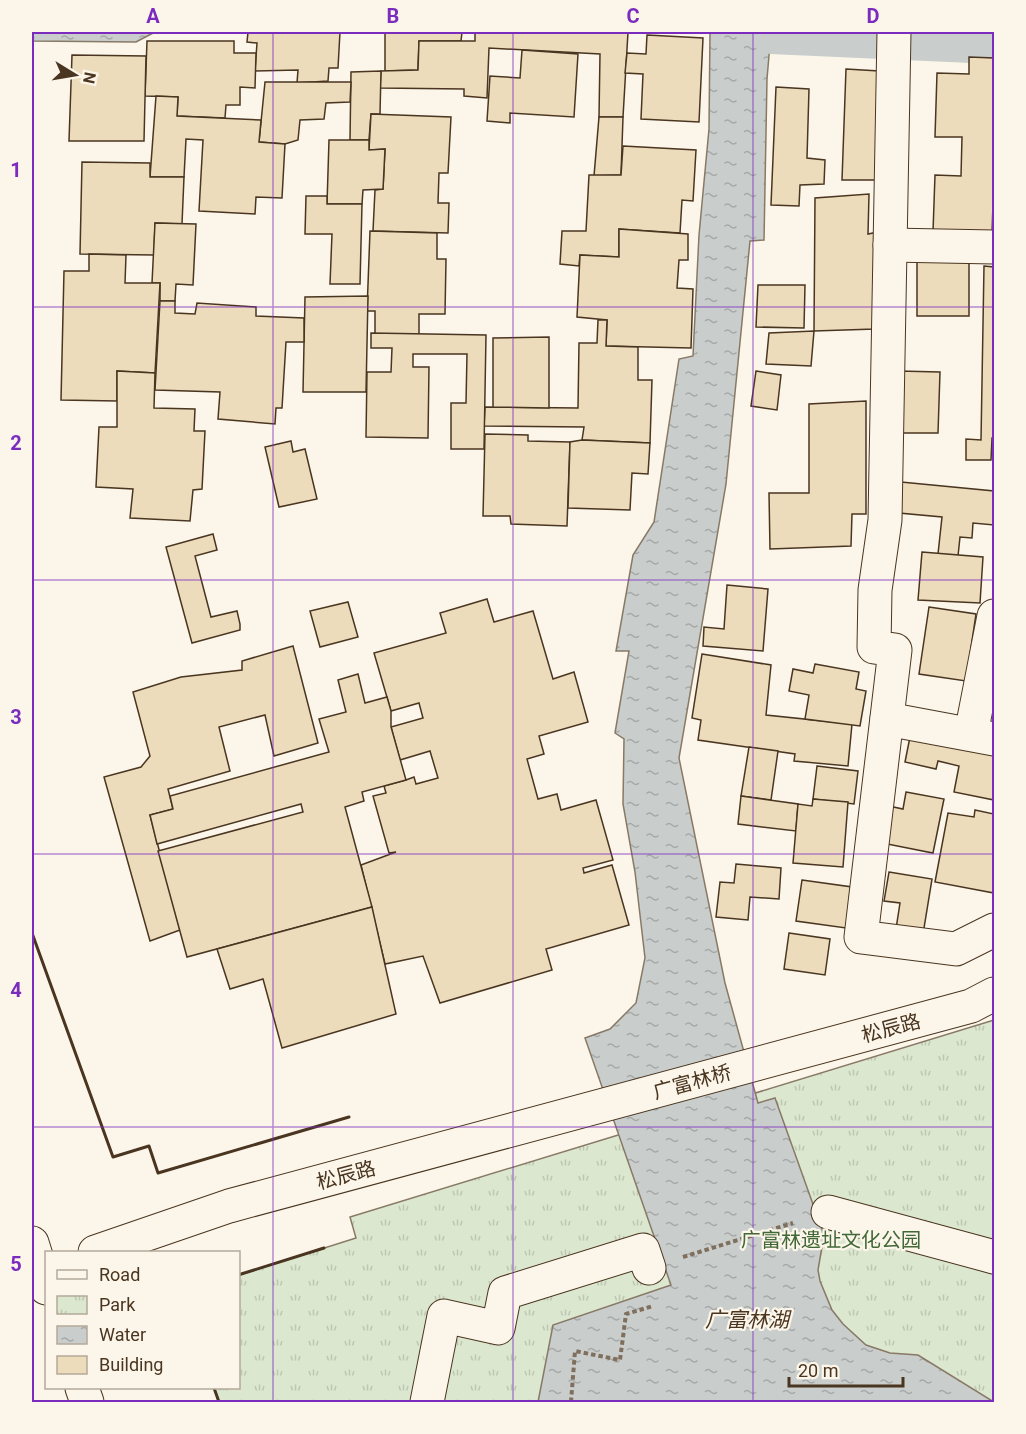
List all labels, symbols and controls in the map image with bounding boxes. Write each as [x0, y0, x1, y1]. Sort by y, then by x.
text: A [146, 4, 160, 28]
text: B [387, 4, 399, 28]
text: C [626, 4, 640, 28]
text: D [867, 4, 880, 28]
north arrow [45, 45, 105, 105]
text: N [79, 70, 100, 85]
text: 1 [10, 158, 22, 182]
text: 2 [10, 431, 22, 455]
text: 3 [10, 705, 22, 729]
text: 4 [10, 978, 22, 1002]
street label: 松辰路 [859, 1009, 923, 1047]
street label: 广富林桥 [650, 1060, 734, 1104]
street label: 松辰路 [314, 1156, 378, 1194]
park label: 广富林遗址文化公园 [741, 1228, 921, 1252]
legend [45, 1251, 240, 1389]
text: 5 [10, 1252, 22, 1276]
text: Road [99, 1264, 140, 1285]
text: Park [99, 1294, 136, 1315]
water label: 广富林湖 [705, 1308, 792, 1332]
text: Water [99, 1324, 146, 1345]
scale bar [789, 1350, 903, 1388]
text: Building [99, 1354, 163, 1375]
text: 20 m [798, 1360, 838, 1381]

